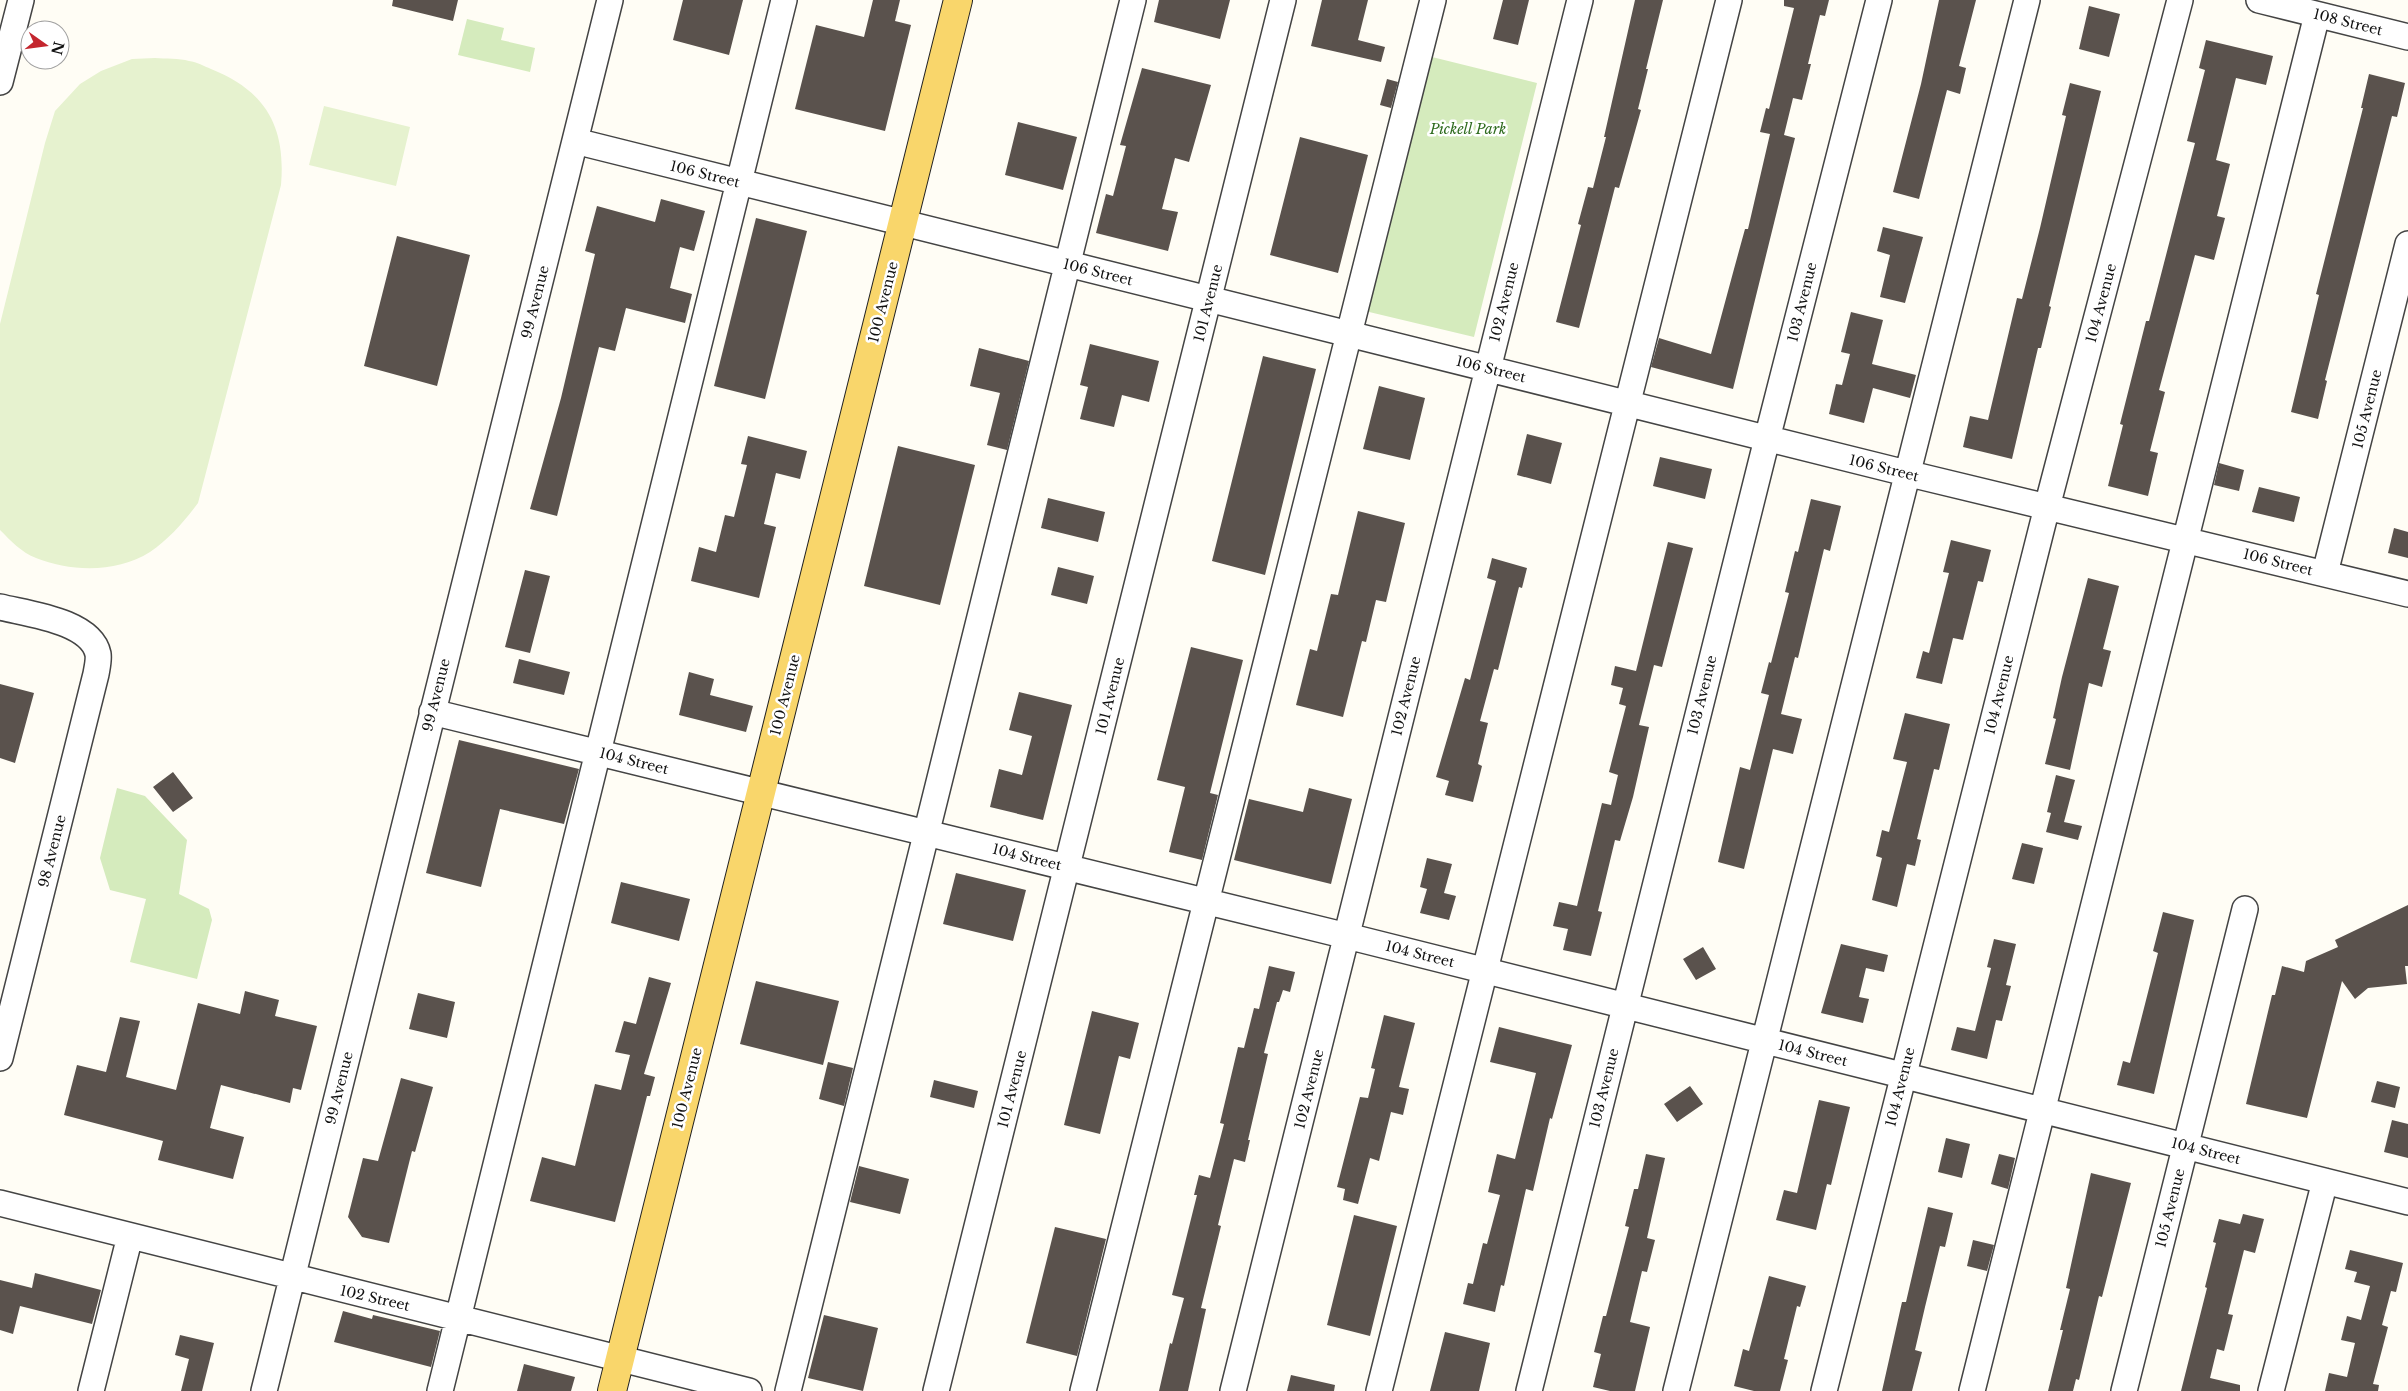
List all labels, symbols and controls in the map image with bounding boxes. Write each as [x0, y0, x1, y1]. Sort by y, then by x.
street label: 108 Street [2311, 5, 2385, 39]
north arrow [20, 20, 70, 70]
text: N [47, 40, 68, 57]
park label: Pickell Park [1429, 120, 1506, 138]
street label: 106 Street [668, 157, 742, 192]
street label: 106 Street [1061, 255, 1135, 290]
street label: 100 Avenue [864, 260, 902, 344]
street label: 102 Avenue [1485, 260, 1523, 344]
street label: 103 Avenue [1783, 260, 1821, 344]
street label: 104 Avenue [2082, 261, 2120, 345]
street label: 101 Avenue [1190, 262, 1226, 344]
street label: 99 Avenue [517, 264, 553, 340]
street label: 106 Street [1454, 352, 1528, 387]
street label: 105 Avenue [2348, 368, 2386, 450]
street label: 106 Street [1847, 451, 1921, 486]
street label: 106 Street [2241, 545, 2315, 580]
street label: 100 Avenue [766, 653, 804, 737]
street label: 103 Avenue [1683, 653, 1721, 737]
street label: 104 Avenue [1980, 653, 2018, 737]
street label: 102 Avenue [1387, 654, 1425, 738]
street label: 101 Avenue [1092, 655, 1128, 737]
street label: 99 Avenue [418, 657, 454, 733]
street label: 104 Street [598, 744, 671, 778]
street label: 98 Avenue [34, 813, 70, 889]
street label: 104 Street [991, 840, 1064, 874]
street label: 104 Street [1384, 937, 1457, 971]
street label: 104 Street [1777, 1036, 1850, 1070]
street label: 104 Avenue [1881, 1045, 1919, 1129]
street label: 100 Avenue [668, 1046, 706, 1130]
street label: 103 Avenue [1585, 1046, 1623, 1130]
street label: 102 Avenue [1290, 1047, 1328, 1131]
street label: 101 Avenue [994, 1048, 1030, 1130]
street label: 99 Avenue [321, 1050, 357, 1126]
street label: 104 Street [2170, 1134, 2243, 1168]
street label: 105 Avenue [2151, 1167, 2189, 1249]
street label: 102 Street [338, 1281, 412, 1315]

